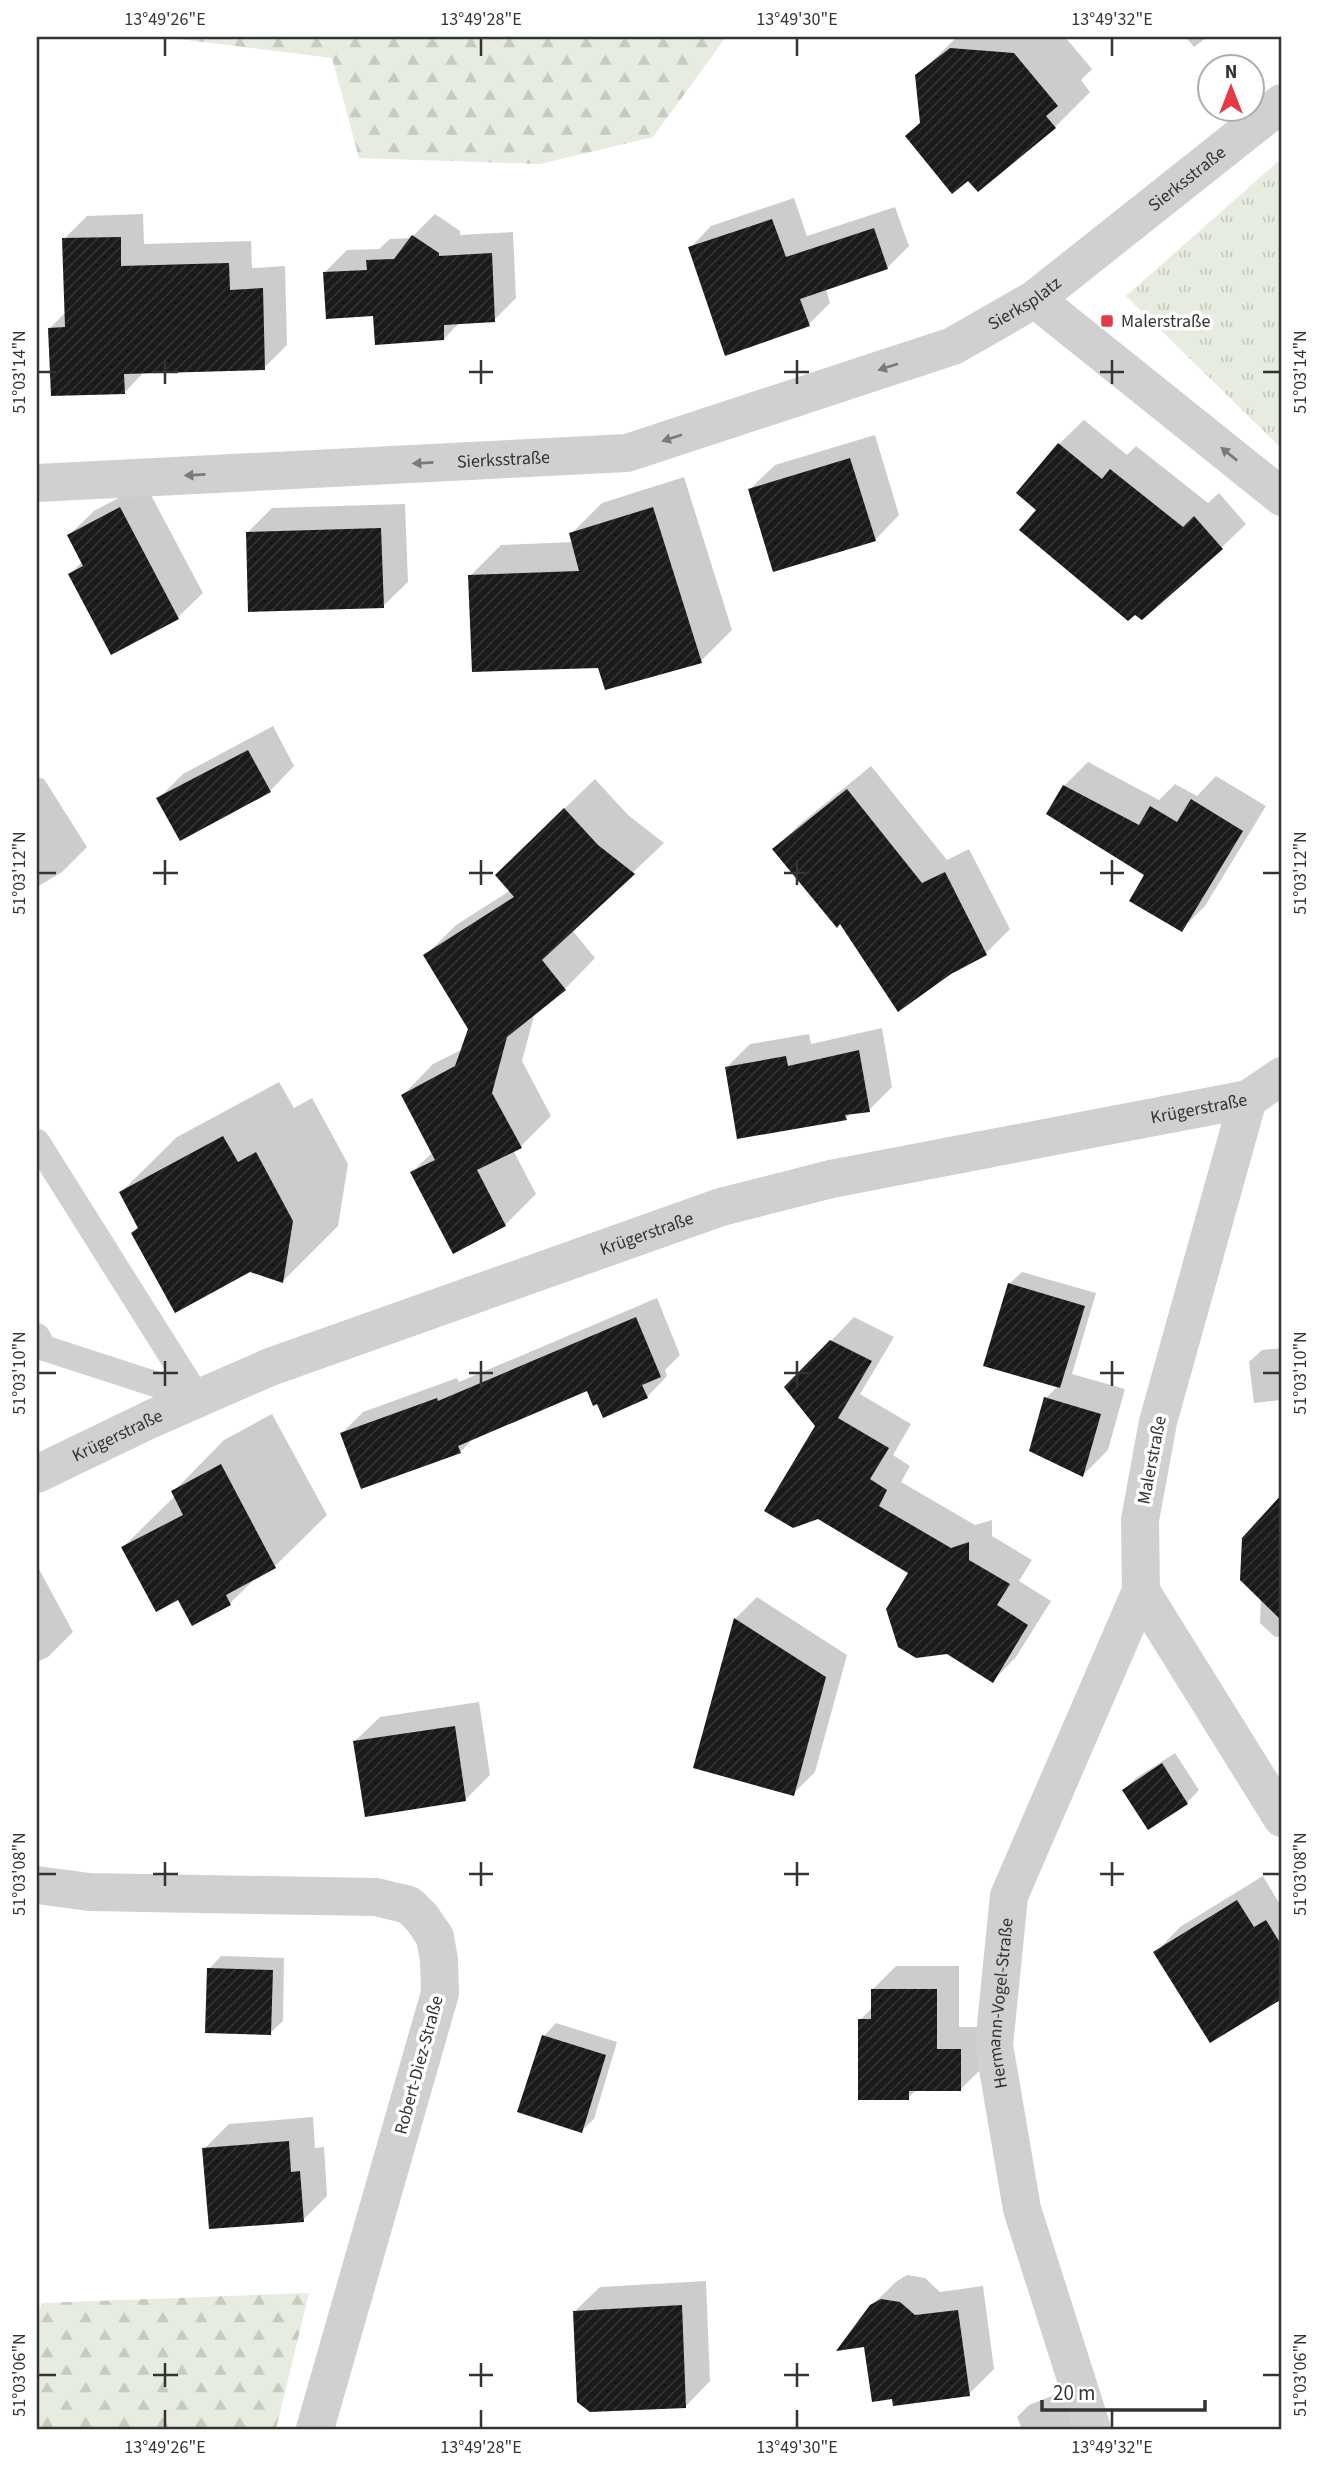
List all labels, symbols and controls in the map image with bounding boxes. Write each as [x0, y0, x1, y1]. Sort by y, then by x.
text: 13°49'26"E [124, 7, 206, 32]
text: 13°49'28"E [440, 7, 522, 32]
text: 13°49'30"E [756, 7, 838, 32]
text: 13°49'32"E [1071, 7, 1153, 32]
north arrow [1196, 52, 1266, 122]
text: N [1225, 59, 1237, 86]
street label: Sierksstraße [1142, 140, 1231, 217]
street label: Sierksplatz [983, 270, 1067, 336]
place label: Malerstraße [1121, 309, 1210, 334]
marker: Malerstraße [1099, 313, 1115, 329]
text: 51°03'14"N [7, 330, 32, 414]
text: 51°03'14"N [1288, 330, 1313, 414]
one-way arrow [877, 362, 898, 373]
one-way arrow [661, 433, 682, 444]
street label: Sierksstraße [456, 444, 551, 474]
one-way arrow [1221, 447, 1238, 462]
one-way arrow [411, 458, 433, 469]
one-way arrow [184, 470, 206, 481]
text: 51°03'12"N [7, 831, 32, 915]
text: 51°03'12"N [1288, 831, 1313, 915]
street label: Krügerstraße [1148, 1087, 1249, 1130]
street label: Krügerstraße [596, 1205, 697, 1262]
text: 51°03'10"N [7, 1331, 32, 1415]
text: 51°03'10"N [1288, 1331, 1313, 1415]
street label: Krügerstraße [68, 1403, 167, 1468]
street label: Malerstraße [1131, 1414, 1173, 1506]
text: 51°03'08"N [7, 1832, 32, 1916]
text: 51°03'08"N [1288, 1832, 1313, 1916]
street label: Hermann-Vogel-Straße [981, 1917, 1019, 2091]
street label: Robert-Diez-Straße [388, 1993, 450, 2137]
text: 51°03'06"N [7, 2333, 32, 2417]
text: 51°03'06"N [1288, 2333, 1313, 2417]
scale bar [1042, 2368, 1205, 2412]
text: 20 m [1053, 2378, 1095, 2408]
text: 13°49'26"E [124, 2435, 206, 2460]
text: 13°49'28"E [440, 2435, 522, 2460]
text: 13°49'30"E [756, 2435, 838, 2460]
text: 13°49'32"E [1071, 2435, 1153, 2460]

